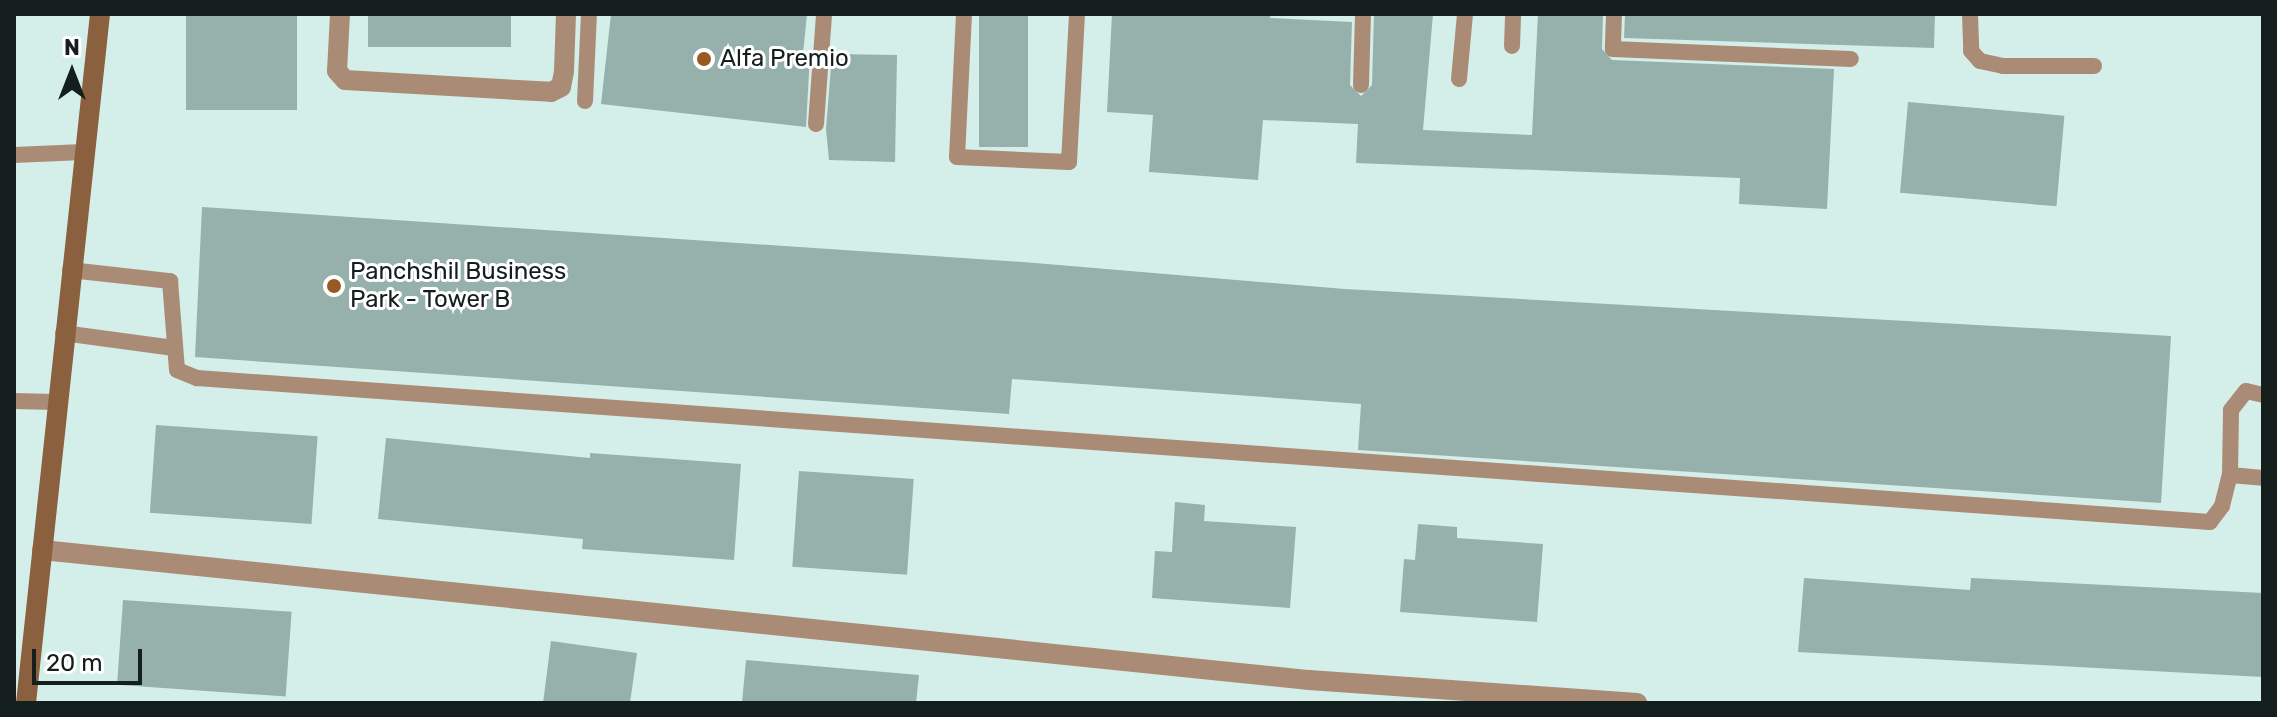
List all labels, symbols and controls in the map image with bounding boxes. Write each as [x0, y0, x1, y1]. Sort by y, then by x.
north arrow [32, 32, 112, 112]
text: N [64, 34, 80, 61]
place label: Alfa Premio [720, 45, 849, 73]
marker: Alfa Premio [695, 50, 713, 68]
place label: Panchshil Business Park - Tower B [350, 258, 566, 314]
marker: Panchshil Business Park - Tower B [325, 277, 343, 295]
scale bar [36, 633, 146, 683]
text: 20 m [46, 649, 103, 677]

